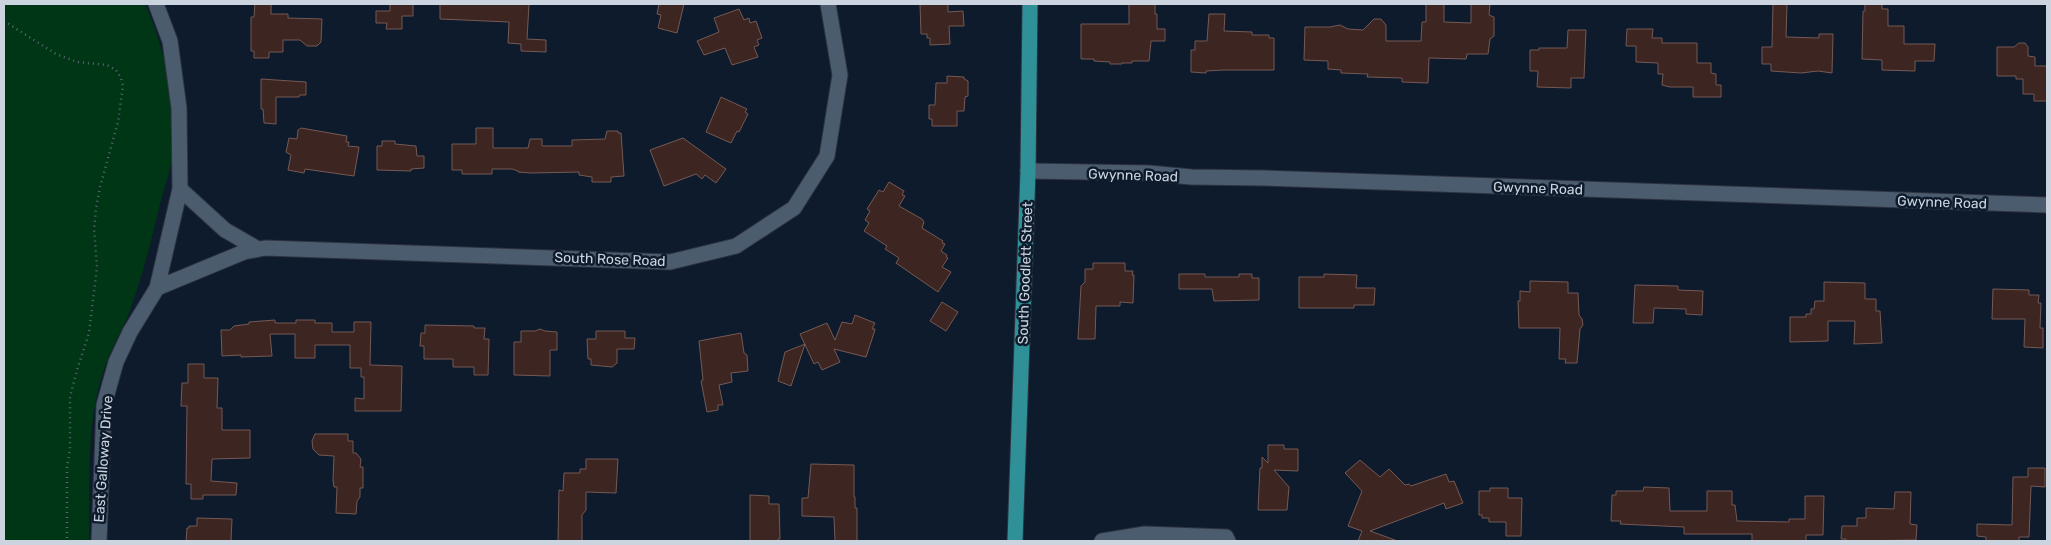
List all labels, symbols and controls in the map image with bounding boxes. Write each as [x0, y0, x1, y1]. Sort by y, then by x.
street label: Gwynne Road [1088, 165, 1178, 186]
street label: Gwynne Road [1493, 178, 1583, 199]
street label: Gwynne Road [1897, 192, 1987, 213]
street label: South Goodlett Street [1015, 201, 1037, 345]
street label: South Rose Road [554, 249, 666, 270]
street label: East Galloway Drive [91, 395, 116, 523]

